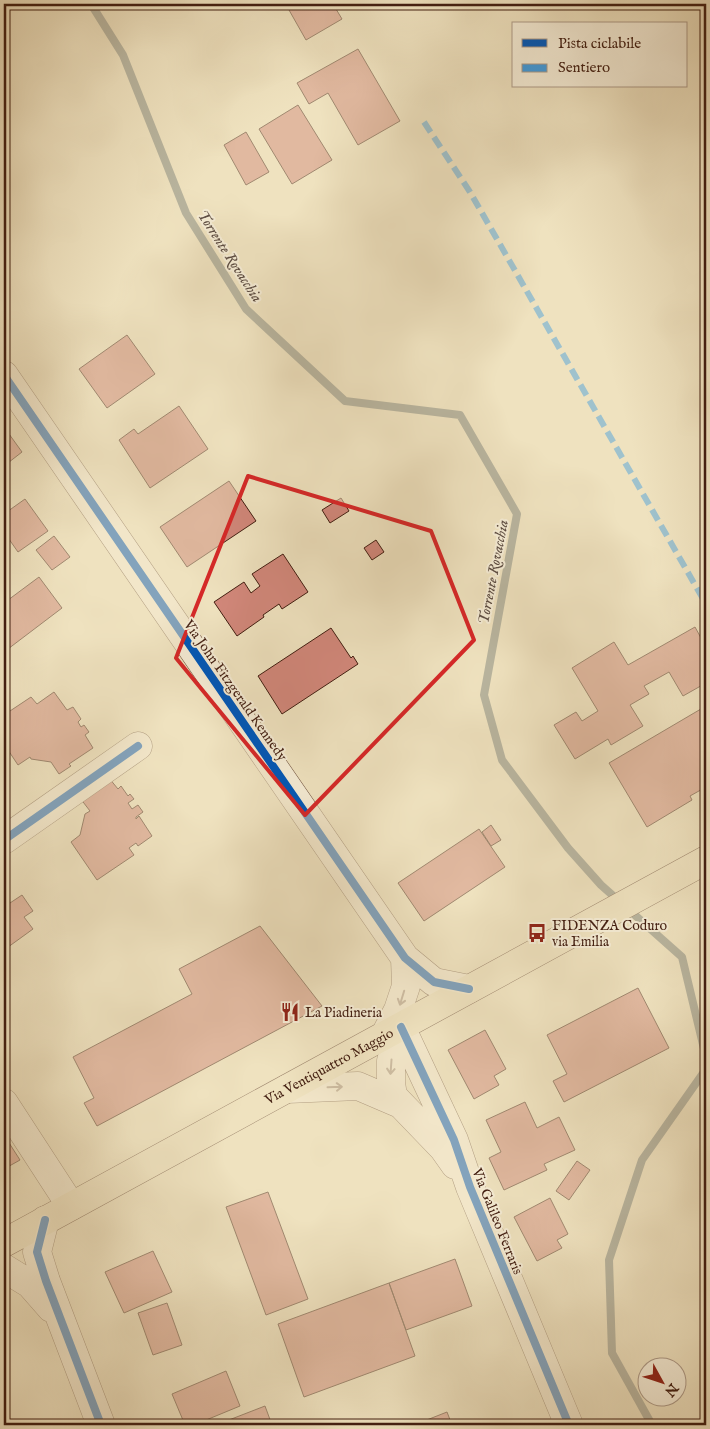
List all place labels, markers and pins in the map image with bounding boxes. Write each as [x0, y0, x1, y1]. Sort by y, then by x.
place label: FIDENZA Coduro via Emilia [552, 917, 668, 951]
bus stop icon: FIDENZA Coduro via Emilia [526, 922, 548, 944]
restaurant icon: La Piadineria [279, 1001, 301, 1023]
place label: La Piadineria [305, 1004, 383, 1022]

